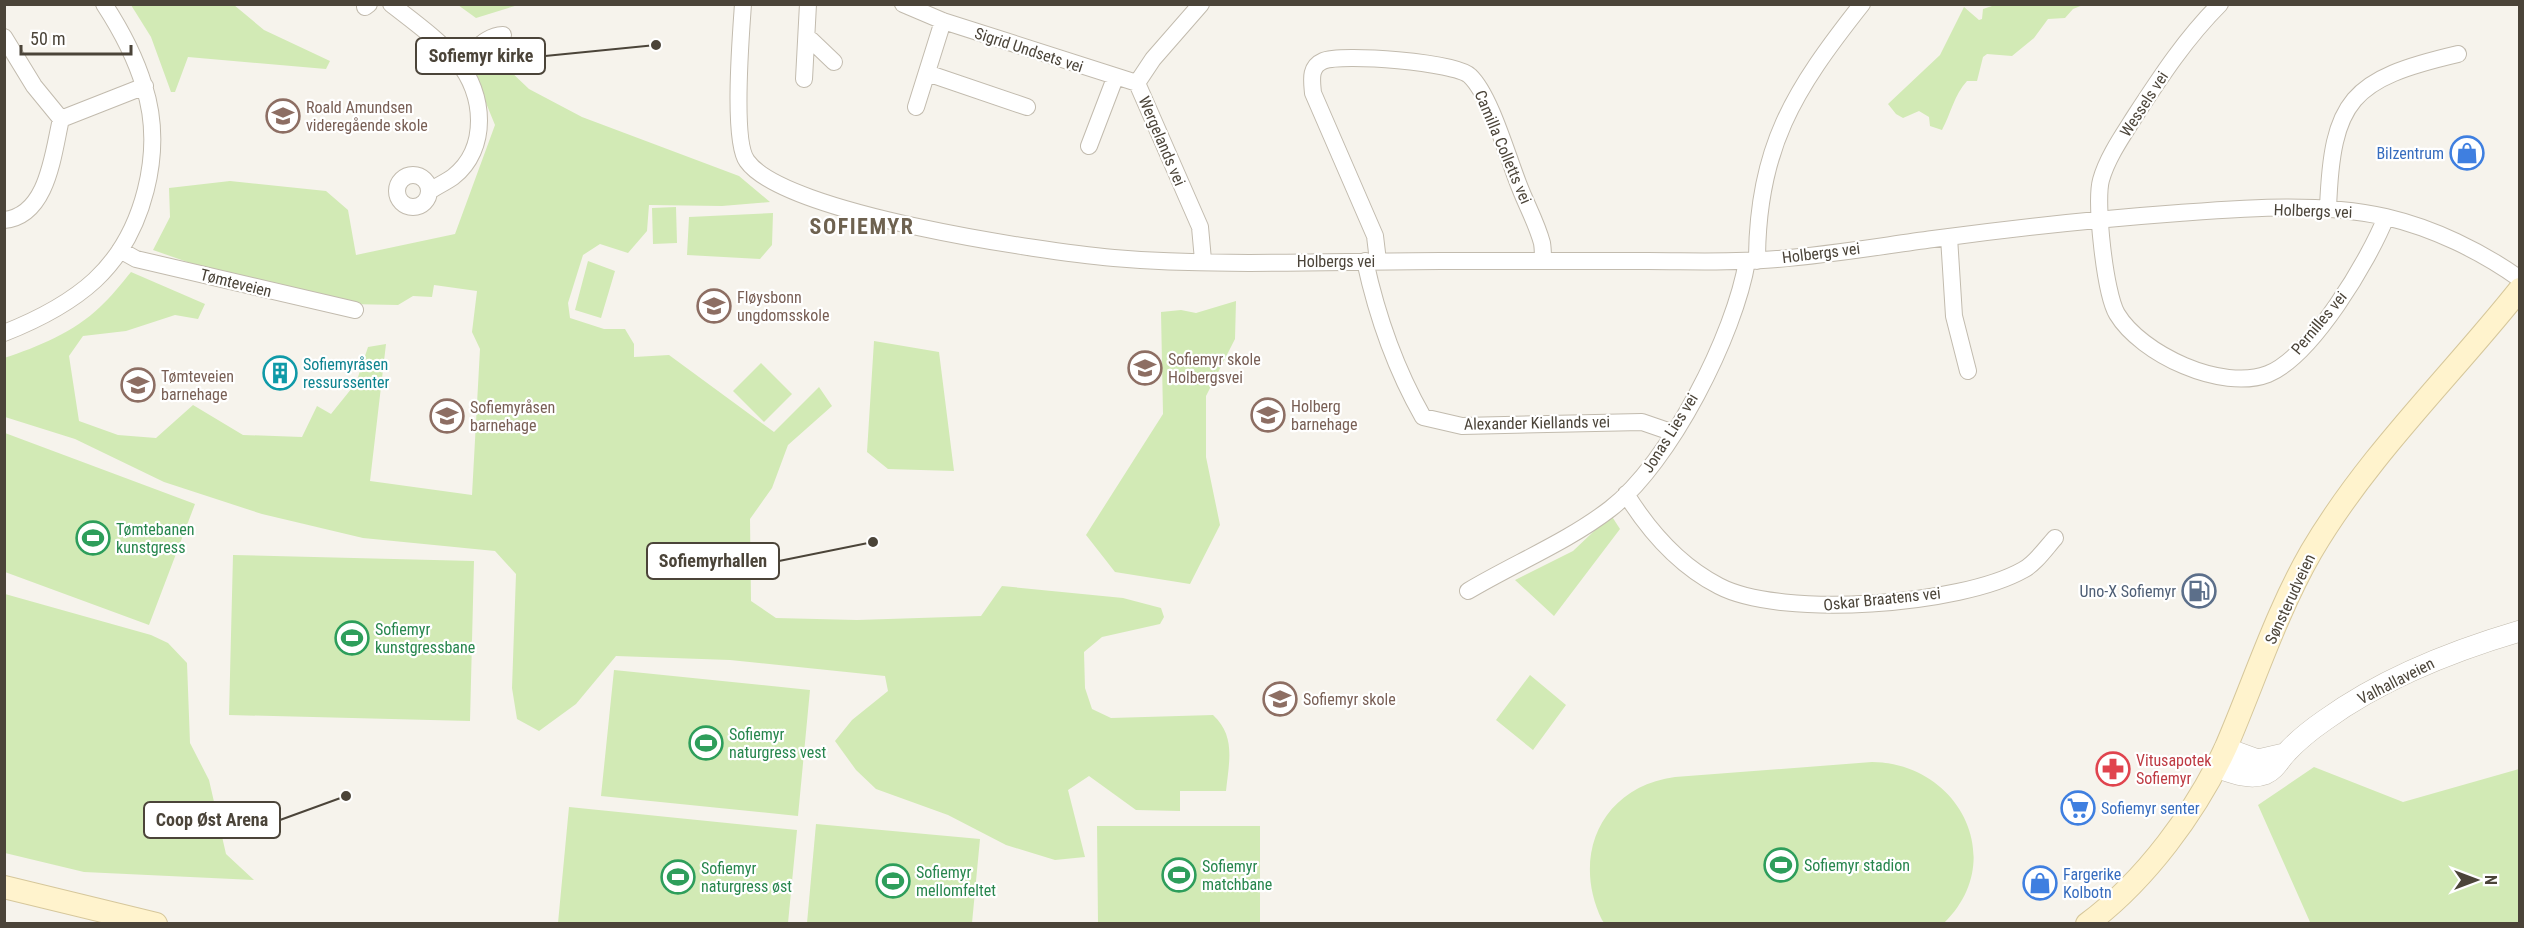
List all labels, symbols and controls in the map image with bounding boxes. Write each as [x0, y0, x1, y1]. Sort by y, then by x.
scale bar [21, 18, 130, 56]
street label: Sigrid Undsets vei [972, 23, 1086, 77]
text: 50 m [30, 28, 65, 49]
callout: Sofiemyr kirke [416, 38, 545, 74]
text: Sofiemyr kirke [429, 45, 534, 66]
street label: Wessels vei [2116, 68, 2172, 140]
street label: Camilla Colletts vei [1471, 87, 1535, 207]
street label: Wergelands vei [1135, 93, 1189, 189]
school or university icon: Roald Amundsen videregående skole [265, 98, 301, 134]
place label: Roald Amundsen videregående skole [306, 98, 428, 135]
shop icon: Bilzentrum [2449, 135, 2485, 171]
place label: Bilzentrum [2376, 144, 2444, 163]
street label: Holbergs vei [2273, 200, 2353, 222]
district label: SOFIEMYR [810, 214, 914, 239]
street label: Holbergs vei [1781, 239, 1861, 267]
street label: Holbergs vei [1297, 252, 1375, 271]
street label: Tømteveien [198, 265, 274, 301]
school or university icon: Fløysbonn ungdomsskole [696, 288, 732, 324]
place label: Fløysbonn ungdomsskole [737, 288, 829, 325]
street label: Pernilles vei [2287, 288, 2351, 358]
school or university icon: Sofiemyr skole Holbergsvei [1127, 350, 1163, 386]
place label: Sofiemyr skole Holbergsvei [1168, 350, 1261, 387]
building icon: Sofiemyråsen ressurssenter [262, 355, 298, 391]
place label: Sofiemyråsen ressurssenter [303, 355, 390, 392]
school or university icon: Tømteveien barnehage [120, 367, 156, 403]
place label: Tømteveien barnehage [161, 367, 234, 404]
street label: Jonas Lies vei [1638, 390, 1702, 476]
school or university icon: Holberg barnehage [1250, 397, 1286, 433]
place label: Holberg barnehage [1291, 397, 1357, 434]
school or university icon: Sofiemyråsen barnehage [429, 398, 465, 434]
place label: Sofiemyråsen barnehage [470, 398, 555, 435]
street label: Alexander Kiellands vei [1464, 412, 1610, 434]
sports icon: Tømtebanen kunstgress [75, 520, 111, 556]
place label: Tømtebanen kunstgress [116, 520, 194, 557]
callout: Sofiemyrhallen [647, 543, 779, 579]
text: Sofiemyrhallen [659, 550, 767, 571]
street label: Sønsterudveien [2261, 551, 2319, 647]
fuel station icon: Uno-X Sofiemyr [2181, 573, 2217, 609]
place label: Uno-X Sofiemyr [2080, 582, 2176, 601]
street label: Oskar Braatens vei [1822, 583, 1942, 615]
sports icon: Sofiemyr kunstgressbane [334, 620, 370, 656]
place label: Sofiemyr kunstgressbane [375, 620, 475, 657]
street label: Valhallaveien [2355, 654, 2437, 708]
school or university icon: Sofiemyr skole [1262, 681, 1298, 717]
place label: Sofiemyr skole [1303, 690, 1396, 709]
sports icon: Sofiemyr naturgress vest [688, 725, 724, 761]
place label: Sofiemyr naturgress vest [729, 725, 827, 762]
pharmacy icon: Vitusapotek Sofiemyr [2095, 751, 2131, 787]
place label: Vitusapotek Sofiemyr [2136, 751, 2212, 788]
supermarket icon: Sofiemyr senter [2060, 790, 2096, 826]
place label: Sofiemyr senter [2101, 799, 2200, 818]
callout: Coop Øst Arena [144, 802, 280, 838]
text: Coop Øst Arena [156, 809, 268, 830]
sports icon: Sofiemyr stadion [1763, 847, 1799, 883]
north arrow [2446, 850, 2506, 910]
place label: Sofiemyr stadion [1804, 856, 1910, 875]
sports icon: Sofiemyr matchbane [1161, 857, 1197, 893]
place label: Sofiemyr matchbane [1202, 857, 1272, 894]
sports icon: Sofiemyr naturgress øst [660, 859, 696, 895]
place label: Sofiemyr naturgress øst [701, 859, 792, 896]
sports icon: Sofiemyr mellomfeltet [875, 863, 911, 899]
place label: Sofiemyr mellomfeltet [916, 863, 996, 900]
shop icon: Fargerike Kolbotn [2022, 865, 2058, 901]
place label: Fargerike Kolbotn [2063, 865, 2121, 902]
text: N [2481, 875, 2500, 885]

